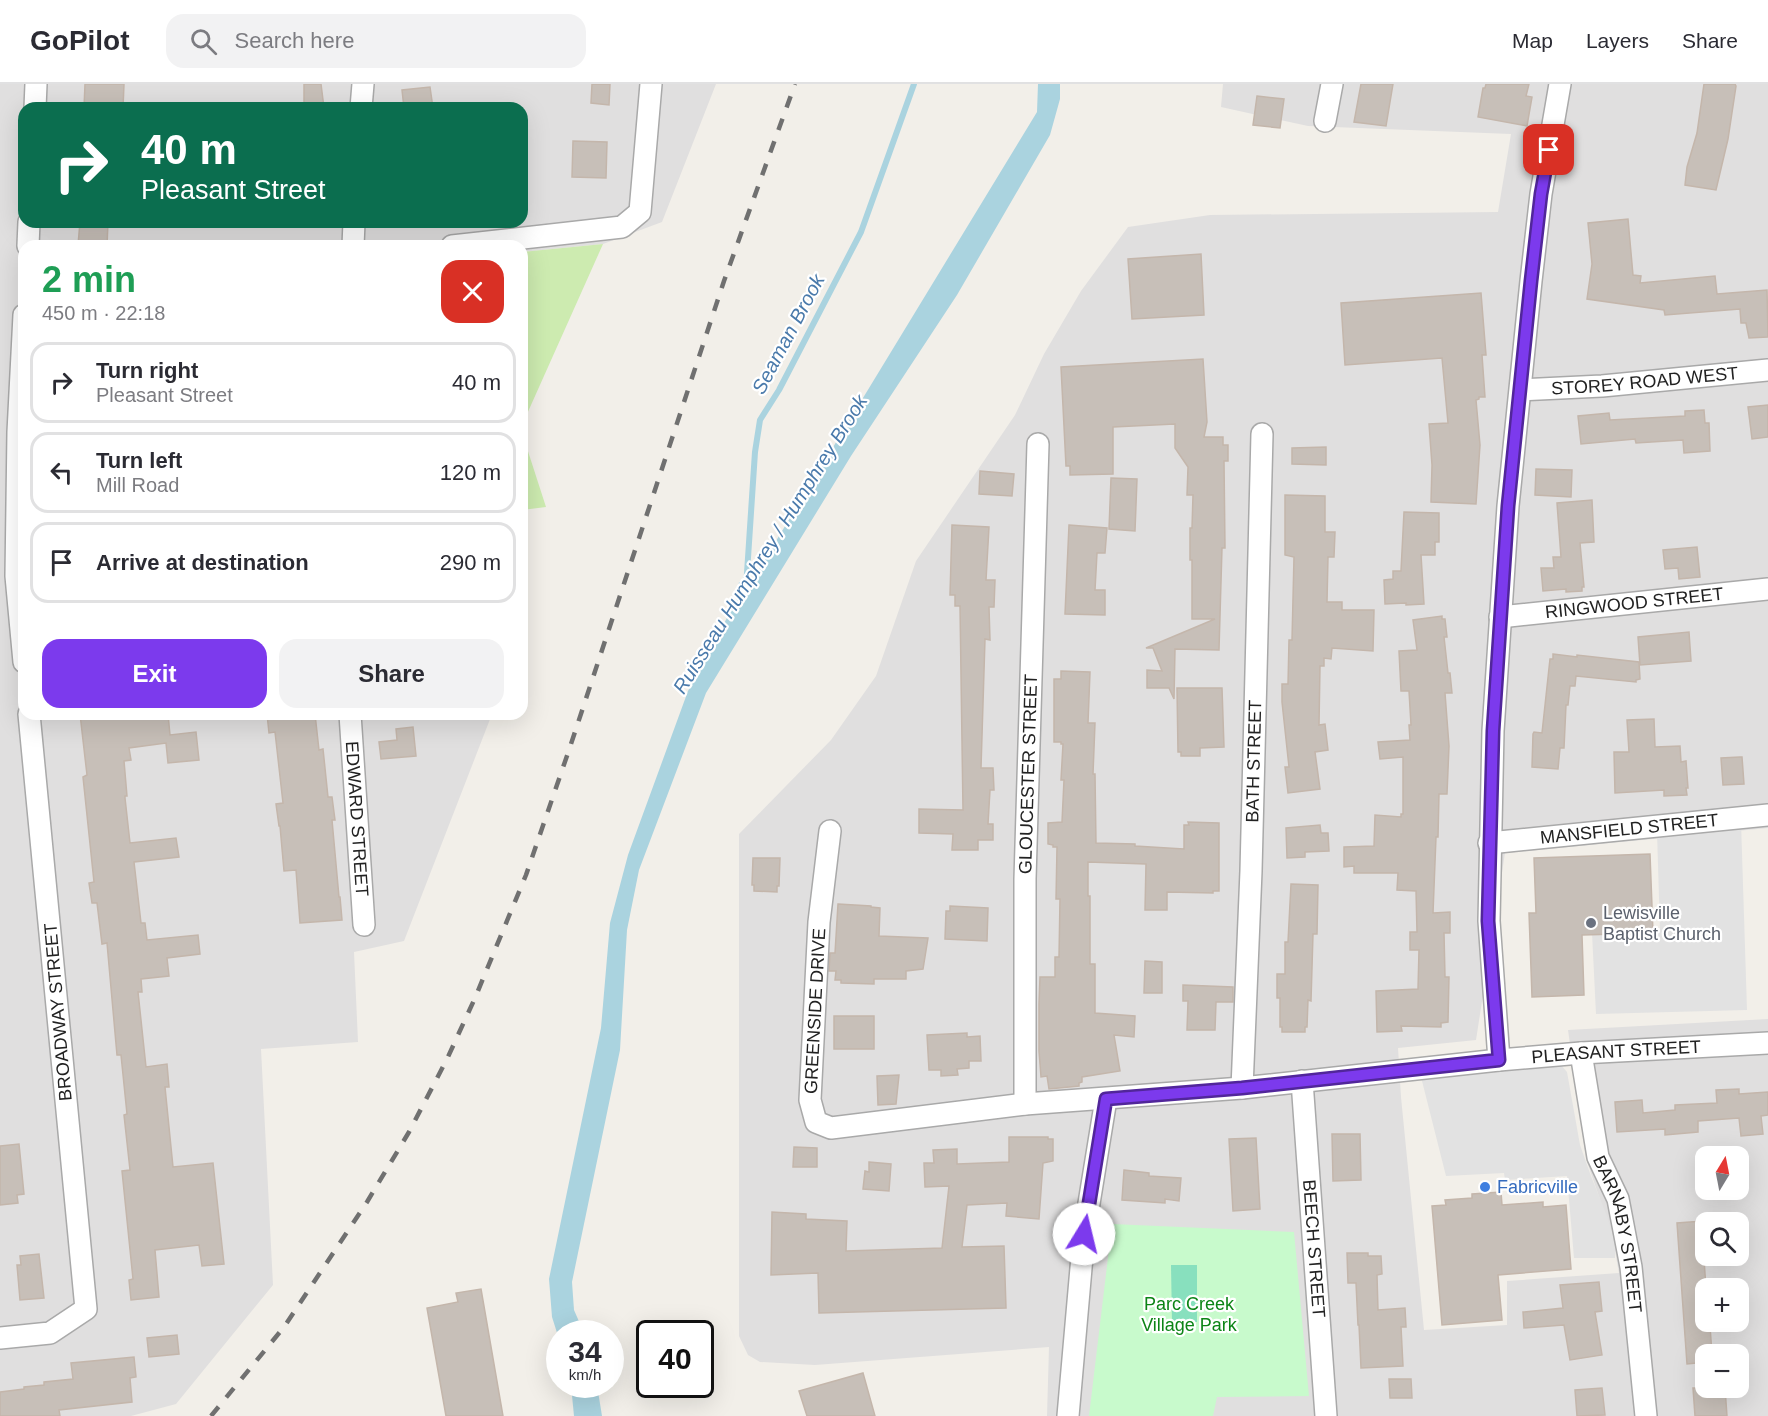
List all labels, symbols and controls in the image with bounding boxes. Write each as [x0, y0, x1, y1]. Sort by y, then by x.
search box [166, 14, 586, 68]
text: GoPilot [30, 25, 130, 56]
icon: search [187, 25, 220, 58]
text: Search here [235, 28, 354, 53]
text: Map [1512, 29, 1553, 52]
text: Layers [1586, 29, 1649, 52]
text: Share [1682, 29, 1738, 52]
pin [1523, 124, 1574, 175]
icon: right [42, 126, 120, 204]
text: 40 m [141, 126, 237, 173]
icon: arrive [1532, 133, 1565, 166]
text: Pleasant Street [141, 175, 326, 205]
text: 2 min [42, 259, 136, 300]
button: close [441, 260, 504, 323]
water label: Seaman Brook [747, 270, 829, 398]
text: 450 m · 22:18 [42, 302, 165, 324]
text: Turn right [96, 358, 198, 383]
street label: STOREY ROAD WEST [1551, 363, 1739, 398]
icon: right [45, 366, 78, 399]
text: 40 m [452, 370, 501, 395]
text: Pleasant Street [96, 384, 233, 406]
water label: Ruisseau Humphrey / Humphrey Brook [668, 390, 872, 697]
text: Turn left [96, 448, 182, 473]
icon: left [45, 456, 78, 489]
text: 120 m [440, 460, 501, 485]
text: Mill Road [96, 474, 179, 496]
icon: arrive [45, 546, 78, 579]
text: Arrive at destination [96, 550, 309, 575]
text: 290 m [440, 550, 501, 575]
street label: RINGWOOD STREET [1544, 584, 1724, 622]
button: Exit [42, 639, 267, 708]
button: Share [279, 639, 504, 708]
street label: GLOUCESTER STREET [1015, 674, 1041, 874]
street label: BATH STREET [1242, 700, 1265, 823]
street label: EDWARD STREET [342, 741, 372, 897]
street label: MANSFIELD STREET [1539, 810, 1719, 848]
place label: Lewisville Baptist Church [1603, 903, 1721, 944]
marker: Lewisville Baptist Church [1584, 916, 1598, 930]
street label: BROADWAY STREET [40, 922, 76, 1102]
street label: GREENSIDE DRIVE [801, 928, 829, 1094]
street label: PLEASANT STREET [1531, 1037, 1702, 1067]
north arrow [1695, 1146, 1749, 1200]
map controls [1695, 1146, 1749, 1398]
street label: BARNABY STREET [1589, 1152, 1646, 1314]
place label: Fabricville [1497, 1177, 1578, 1197]
street label: BEECH STREET [1299, 1179, 1329, 1318]
marker: Fabricville [1478, 1180, 1492, 1194]
position arrow [1052, 1202, 1116, 1266]
button: search [1695, 1212, 1749, 1266]
button: + [1695, 1278, 1749, 1332]
park label: Parc Creek Village Park [1141, 1294, 1238, 1335]
speed limit sign: 40 [636, 1320, 714, 1398]
text: 34 [568, 1335, 602, 1368]
button: − [1695, 1344, 1749, 1398]
text: km/h [569, 1366, 601, 1383]

